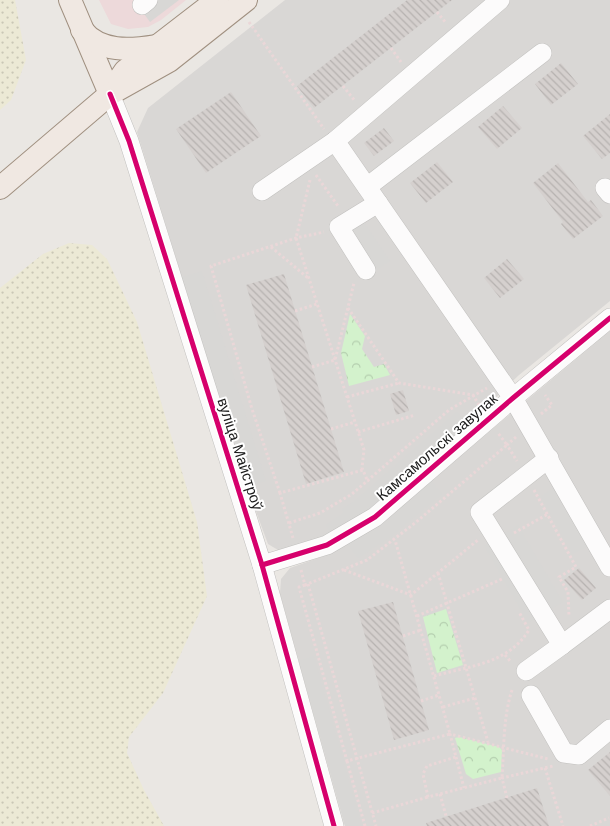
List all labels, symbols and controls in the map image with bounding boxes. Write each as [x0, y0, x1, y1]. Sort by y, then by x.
street label: Камсамольскі завулак [373, 389, 501, 504]
street label: вуліца Майстроў [213, 396, 267, 513]

